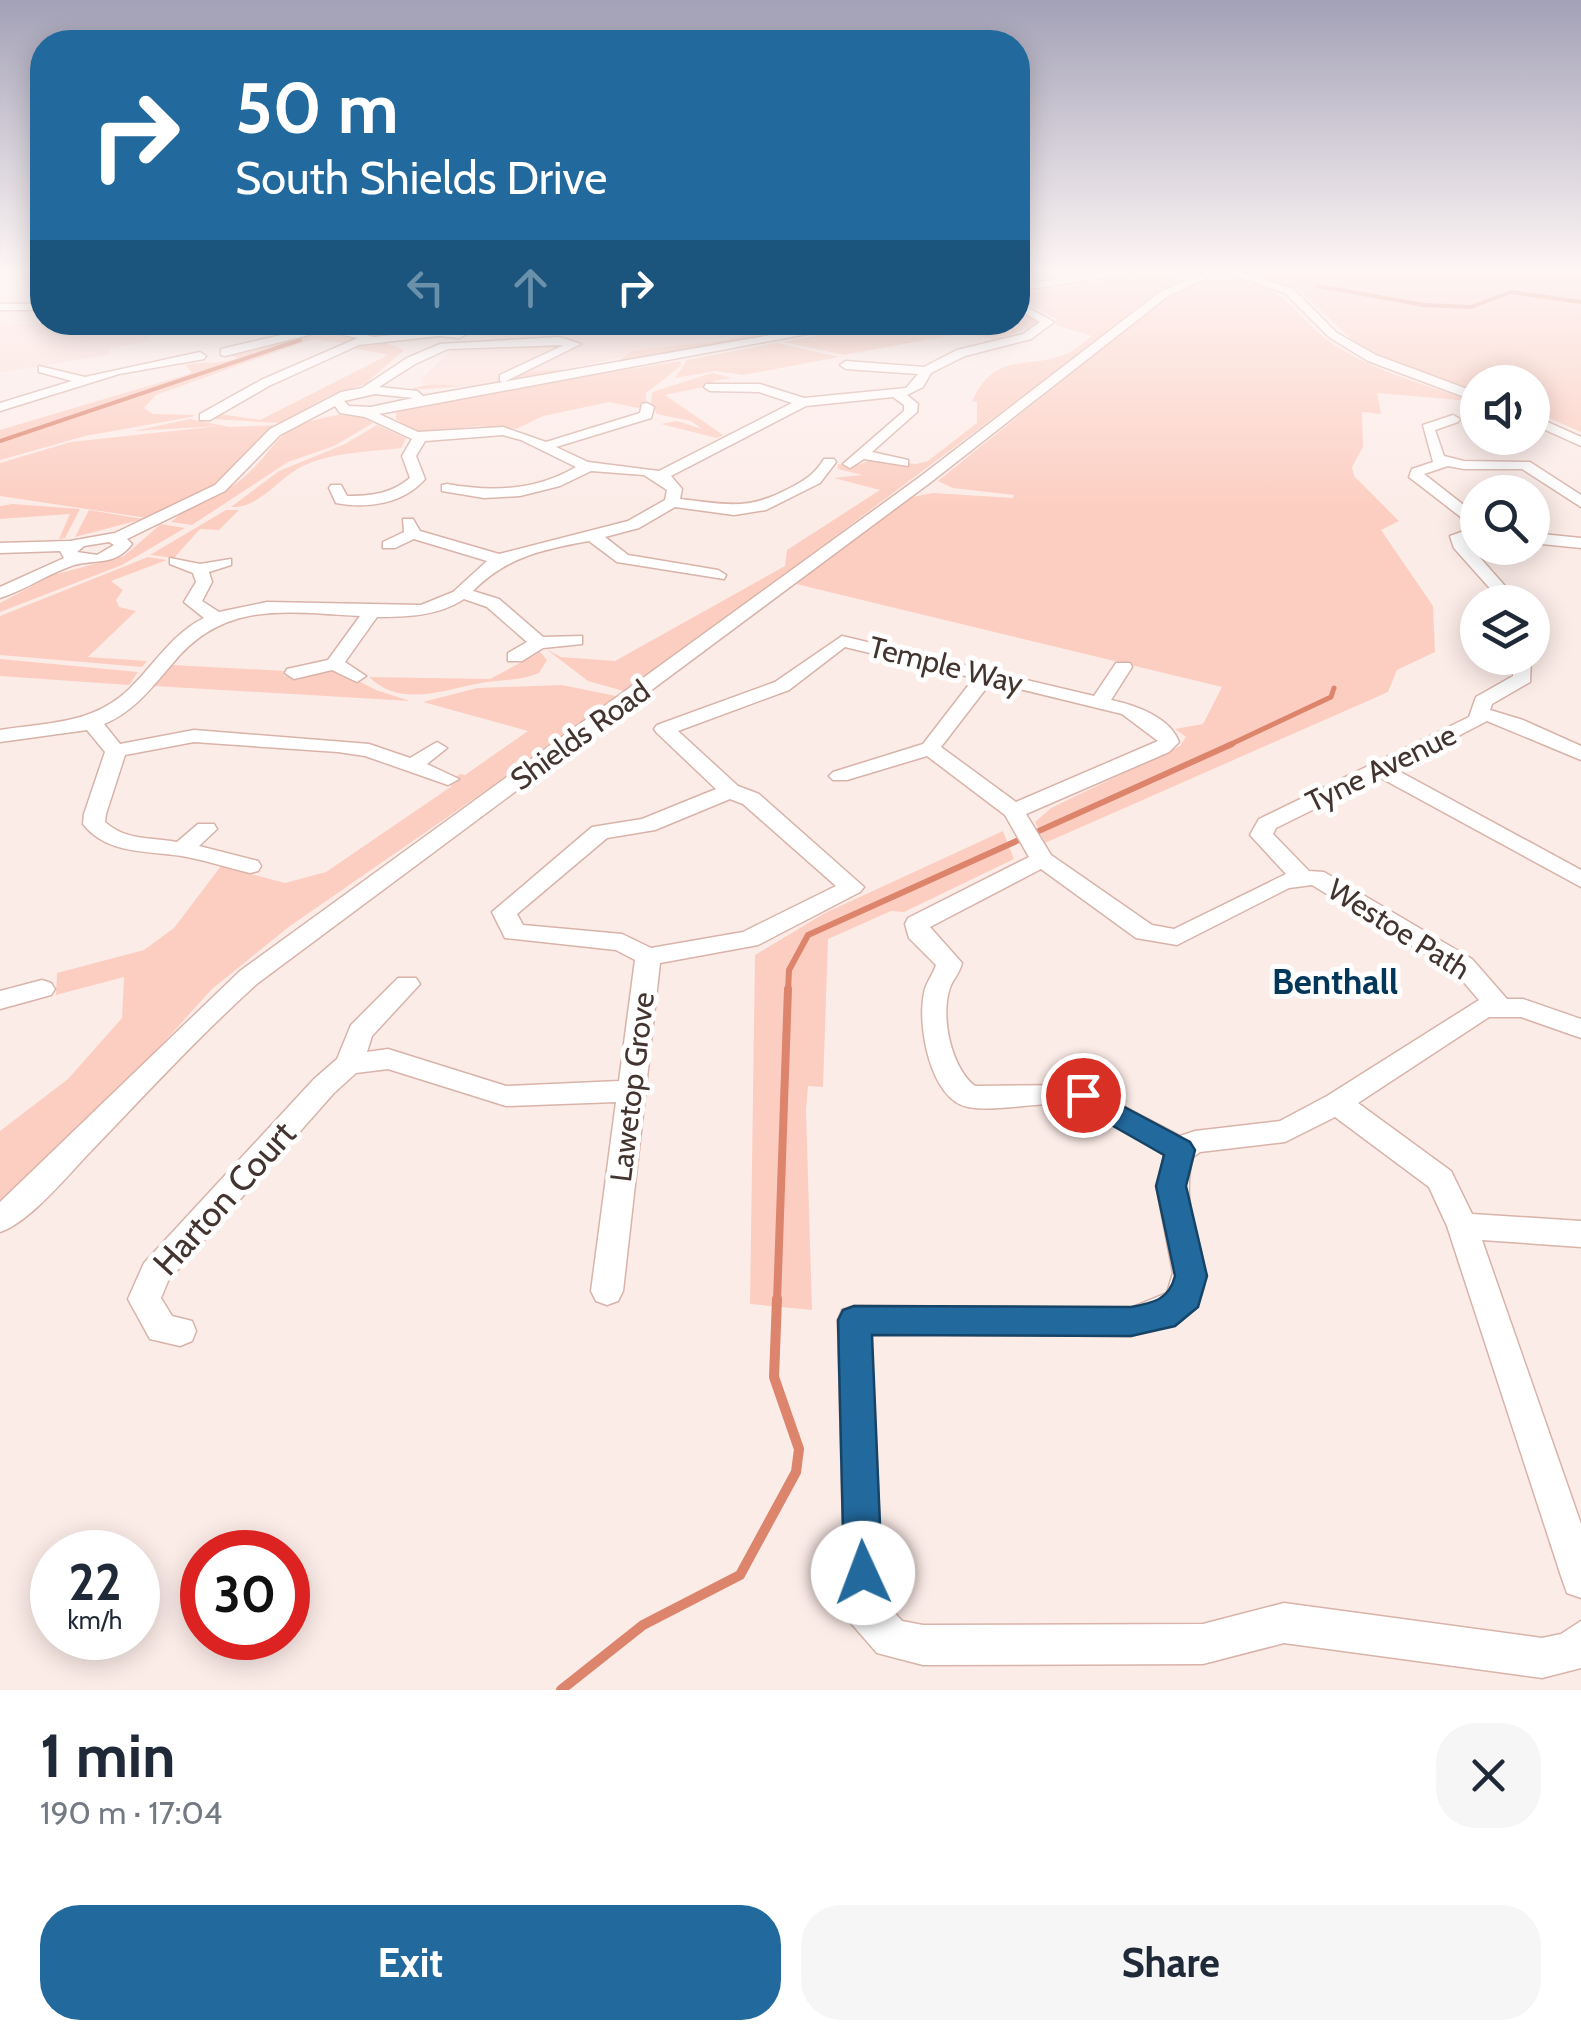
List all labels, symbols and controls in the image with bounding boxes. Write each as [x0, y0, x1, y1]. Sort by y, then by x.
text: 50 m [235, 65, 399, 151]
icon: right [70, 70, 200, 200]
text: South Shields Drive [235, 151, 607, 205]
icon: left [398, 260, 453, 315]
icon: ahead [503, 260, 558, 315]
icon: right [608, 260, 663, 315]
map controls [1460, 365, 1550, 675]
button: sound [1460, 365, 1550, 455]
button: search [1460, 475, 1550, 565]
button: layers [1460, 585, 1550, 675]
street label: Temple Way [865, 628, 1027, 702]
street label: Shields Road [503, 672, 657, 798]
street label: Tyne Avenue [1300, 716, 1462, 820]
street label: Westoe Path [1321, 871, 1477, 987]
district label: Benthall [1272, 960, 1398, 1003]
street label: Lawetop Grove [602, 990, 662, 1184]
pin [1041, 1053, 1126, 1138]
icon: arrive [1056, 1068, 1111, 1123]
street label: Harton Court [144, 1112, 304, 1284]
position arrow [811, 1521, 915, 1625]
speed limit sign: 30 [180, 1530, 310, 1660]
text: 22 [69, 1552, 121, 1613]
text: km/h [68, 1605, 122, 1635]
text: 1 min [40, 1719, 175, 1792]
button: close [1436, 1723, 1541, 1828]
text: 190 m · 17:04 [40, 1793, 222, 1832]
button: Exit [40, 1905, 781, 2020]
button: Share [801, 1905, 1541, 2020]

